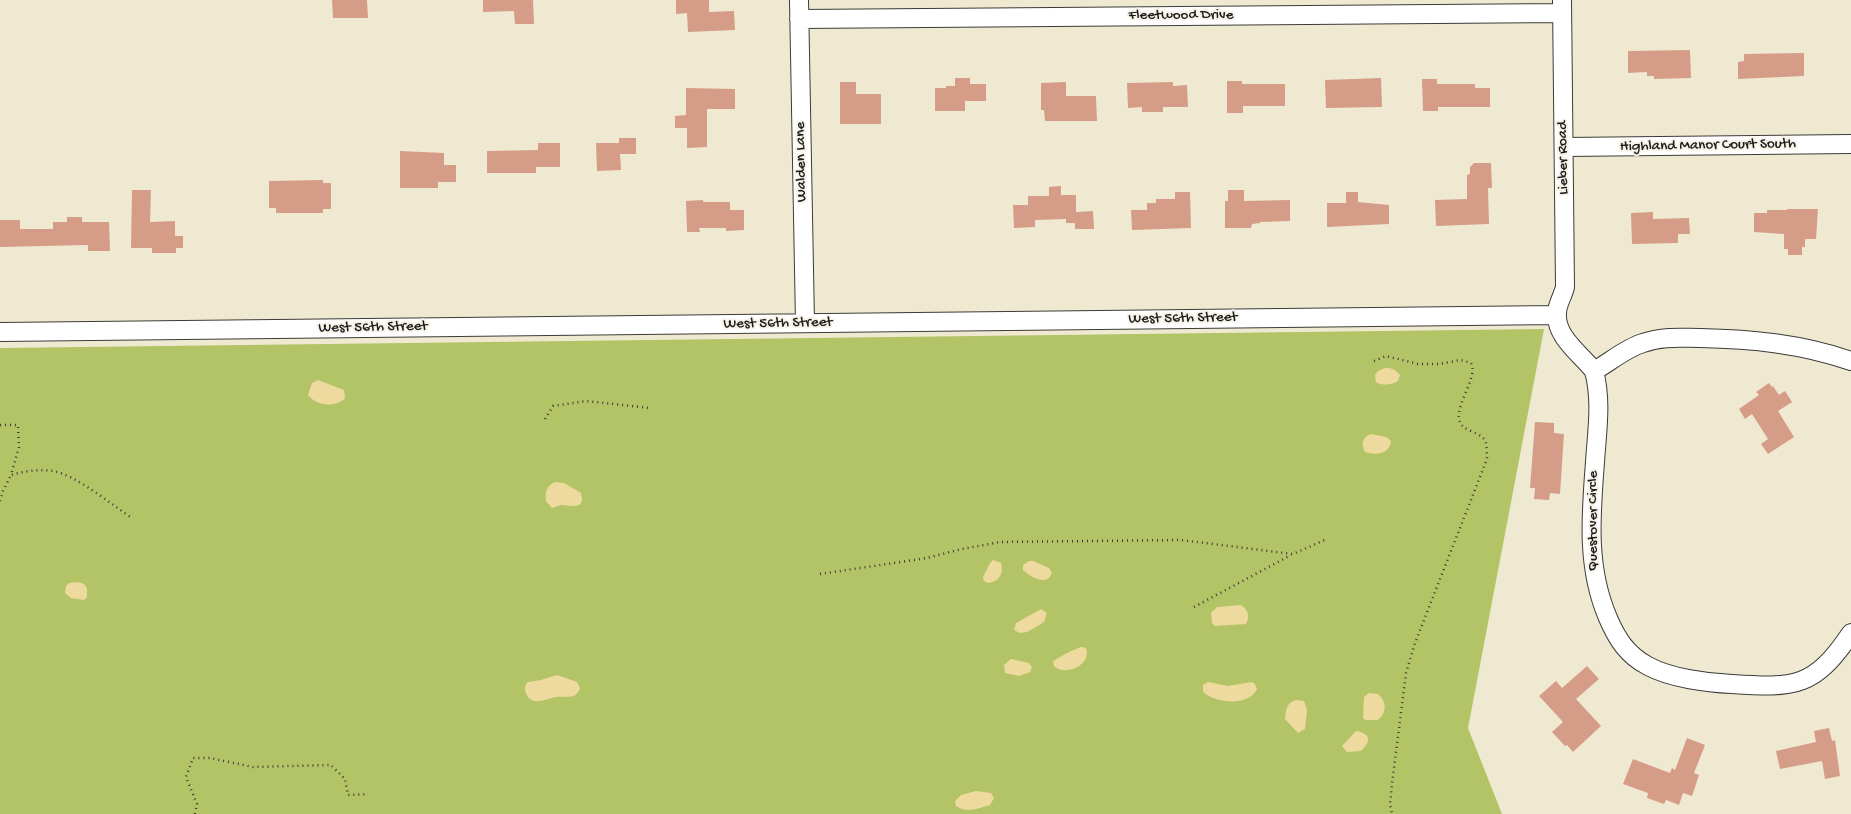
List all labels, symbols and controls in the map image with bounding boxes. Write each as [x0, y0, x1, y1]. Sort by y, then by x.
street label: Fleetwood Drive [1129, 7, 1233, 25]
street label: Lieber Road [1554, 121, 1574, 195]
street label: Walden Lane [792, 122, 812, 202]
street label: Highland Manor Court South [1620, 135, 1796, 157]
street label: West 56th Street [1128, 309, 1238, 329]
street label: West 56th Street [723, 314, 833, 334]
street label: West 56th Street [318, 318, 428, 338]
street label: Questover Circle [1585, 471, 1603, 571]

